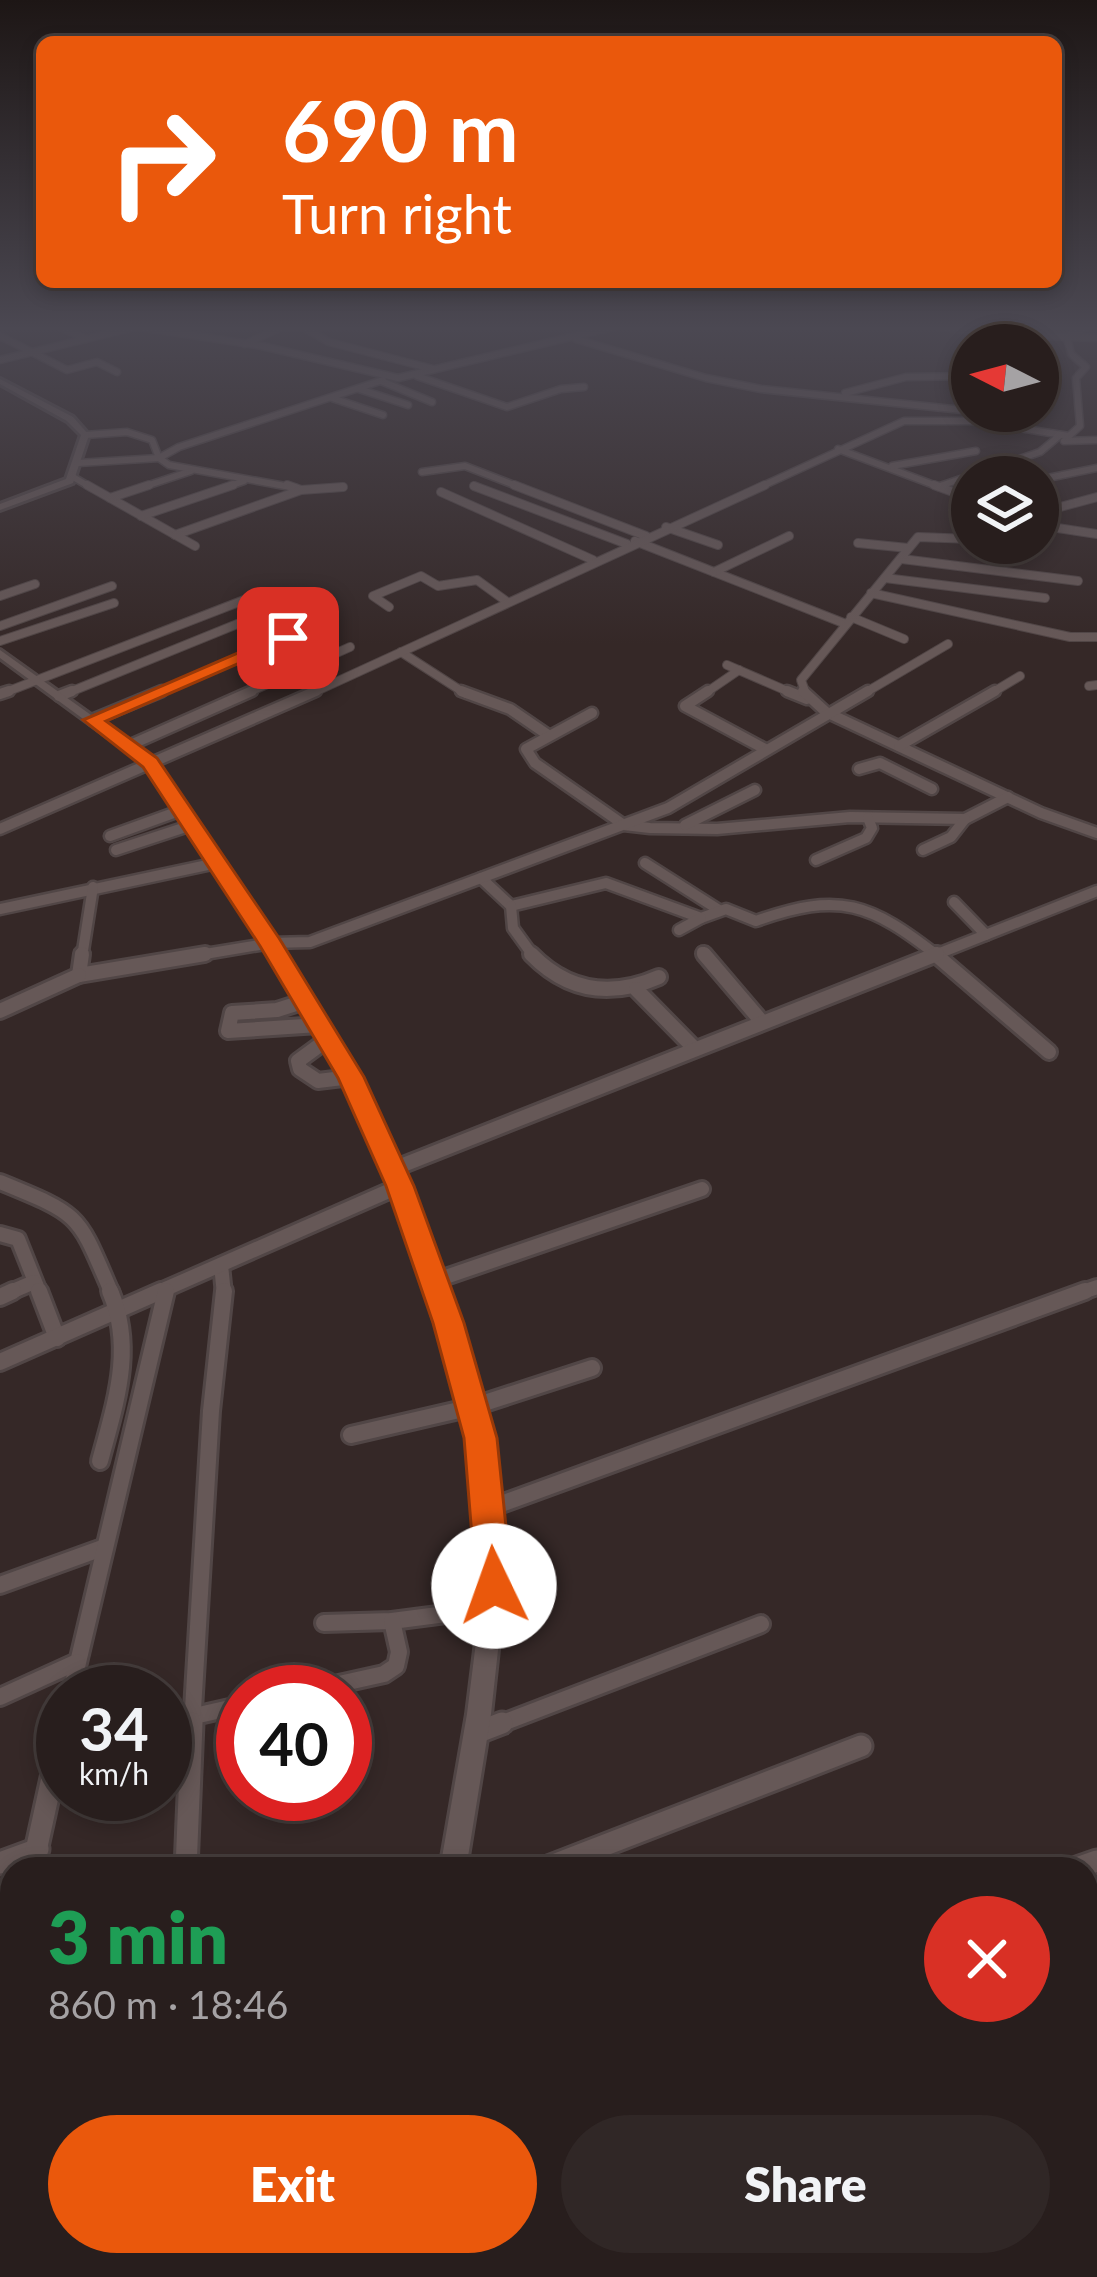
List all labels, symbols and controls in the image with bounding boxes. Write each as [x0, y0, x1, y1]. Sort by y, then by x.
text: 690 m [282, 79, 519, 180]
icon: right [84, 84, 240, 240]
text: Turn right [282, 181, 512, 246]
north arrow [951, 324, 1059, 432]
map controls [951, 324, 1059, 564]
button: layers [951, 456, 1059, 564]
pin [237, 587, 339, 689]
icon: arrive [255, 605, 321, 671]
position arrow [431, 1523, 557, 1649]
speed limit sign: 40 [216, 1665, 372, 1821]
text: 34 [79, 1692, 149, 1764]
text: km/h [79, 1755, 149, 1791]
text: 3 min [48, 1893, 228, 1979]
button: close [924, 1896, 1050, 2022]
text: 860 m · 18:46 [48, 1981, 288, 2027]
button: Exit [48, 2115, 537, 2253]
button: Share [561, 2115, 1050, 2253]

